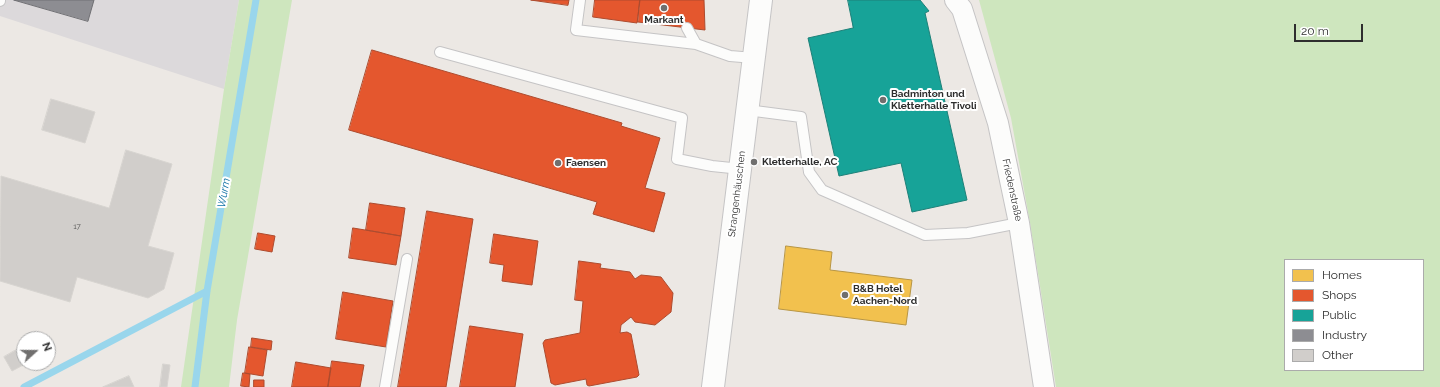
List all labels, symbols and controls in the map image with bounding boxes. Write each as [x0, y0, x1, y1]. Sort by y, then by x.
marker: Markant [659, 3, 669, 13]
place label: Markant [644, 14, 684, 26]
scale bar [1296, 16, 1365, 42]
text: 20 m [1301, 24, 1329, 38]
place label: Badminton und Kletterhalle Tivoli [891, 88, 977, 112]
marker: Badminton und Kletterhalle Tivoli [878, 95, 888, 105]
street label: Strangenhäuschen [726, 150, 748, 238]
place label: Kletterhalle, AC [762, 156, 837, 168]
place label: Faensen [566, 157, 606, 169]
marker: Kletterhalle, AC [749, 157, 759, 167]
marker: Faensen [553, 158, 563, 168]
street label: Friedenstraße [1000, 158, 1024, 222]
water label: Wurm [215, 177, 233, 209]
house number: 17 [73, 222, 81, 232]
legend [1284, 259, 1424, 371]
text: Homes [1322, 268, 1362, 282]
place label: B&B Hotel Aachen-Nord [853, 283, 917, 306]
text: Shops [1322, 288, 1357, 302]
marker: B&B Hotel Aachen-Nord [840, 290, 850, 300]
text: Public [1322, 308, 1356, 322]
text: Industry [1322, 328, 1367, 342]
north arrow [16, 331, 56, 371]
text: N [39, 341, 54, 353]
text: Other [1322, 348, 1353, 362]

